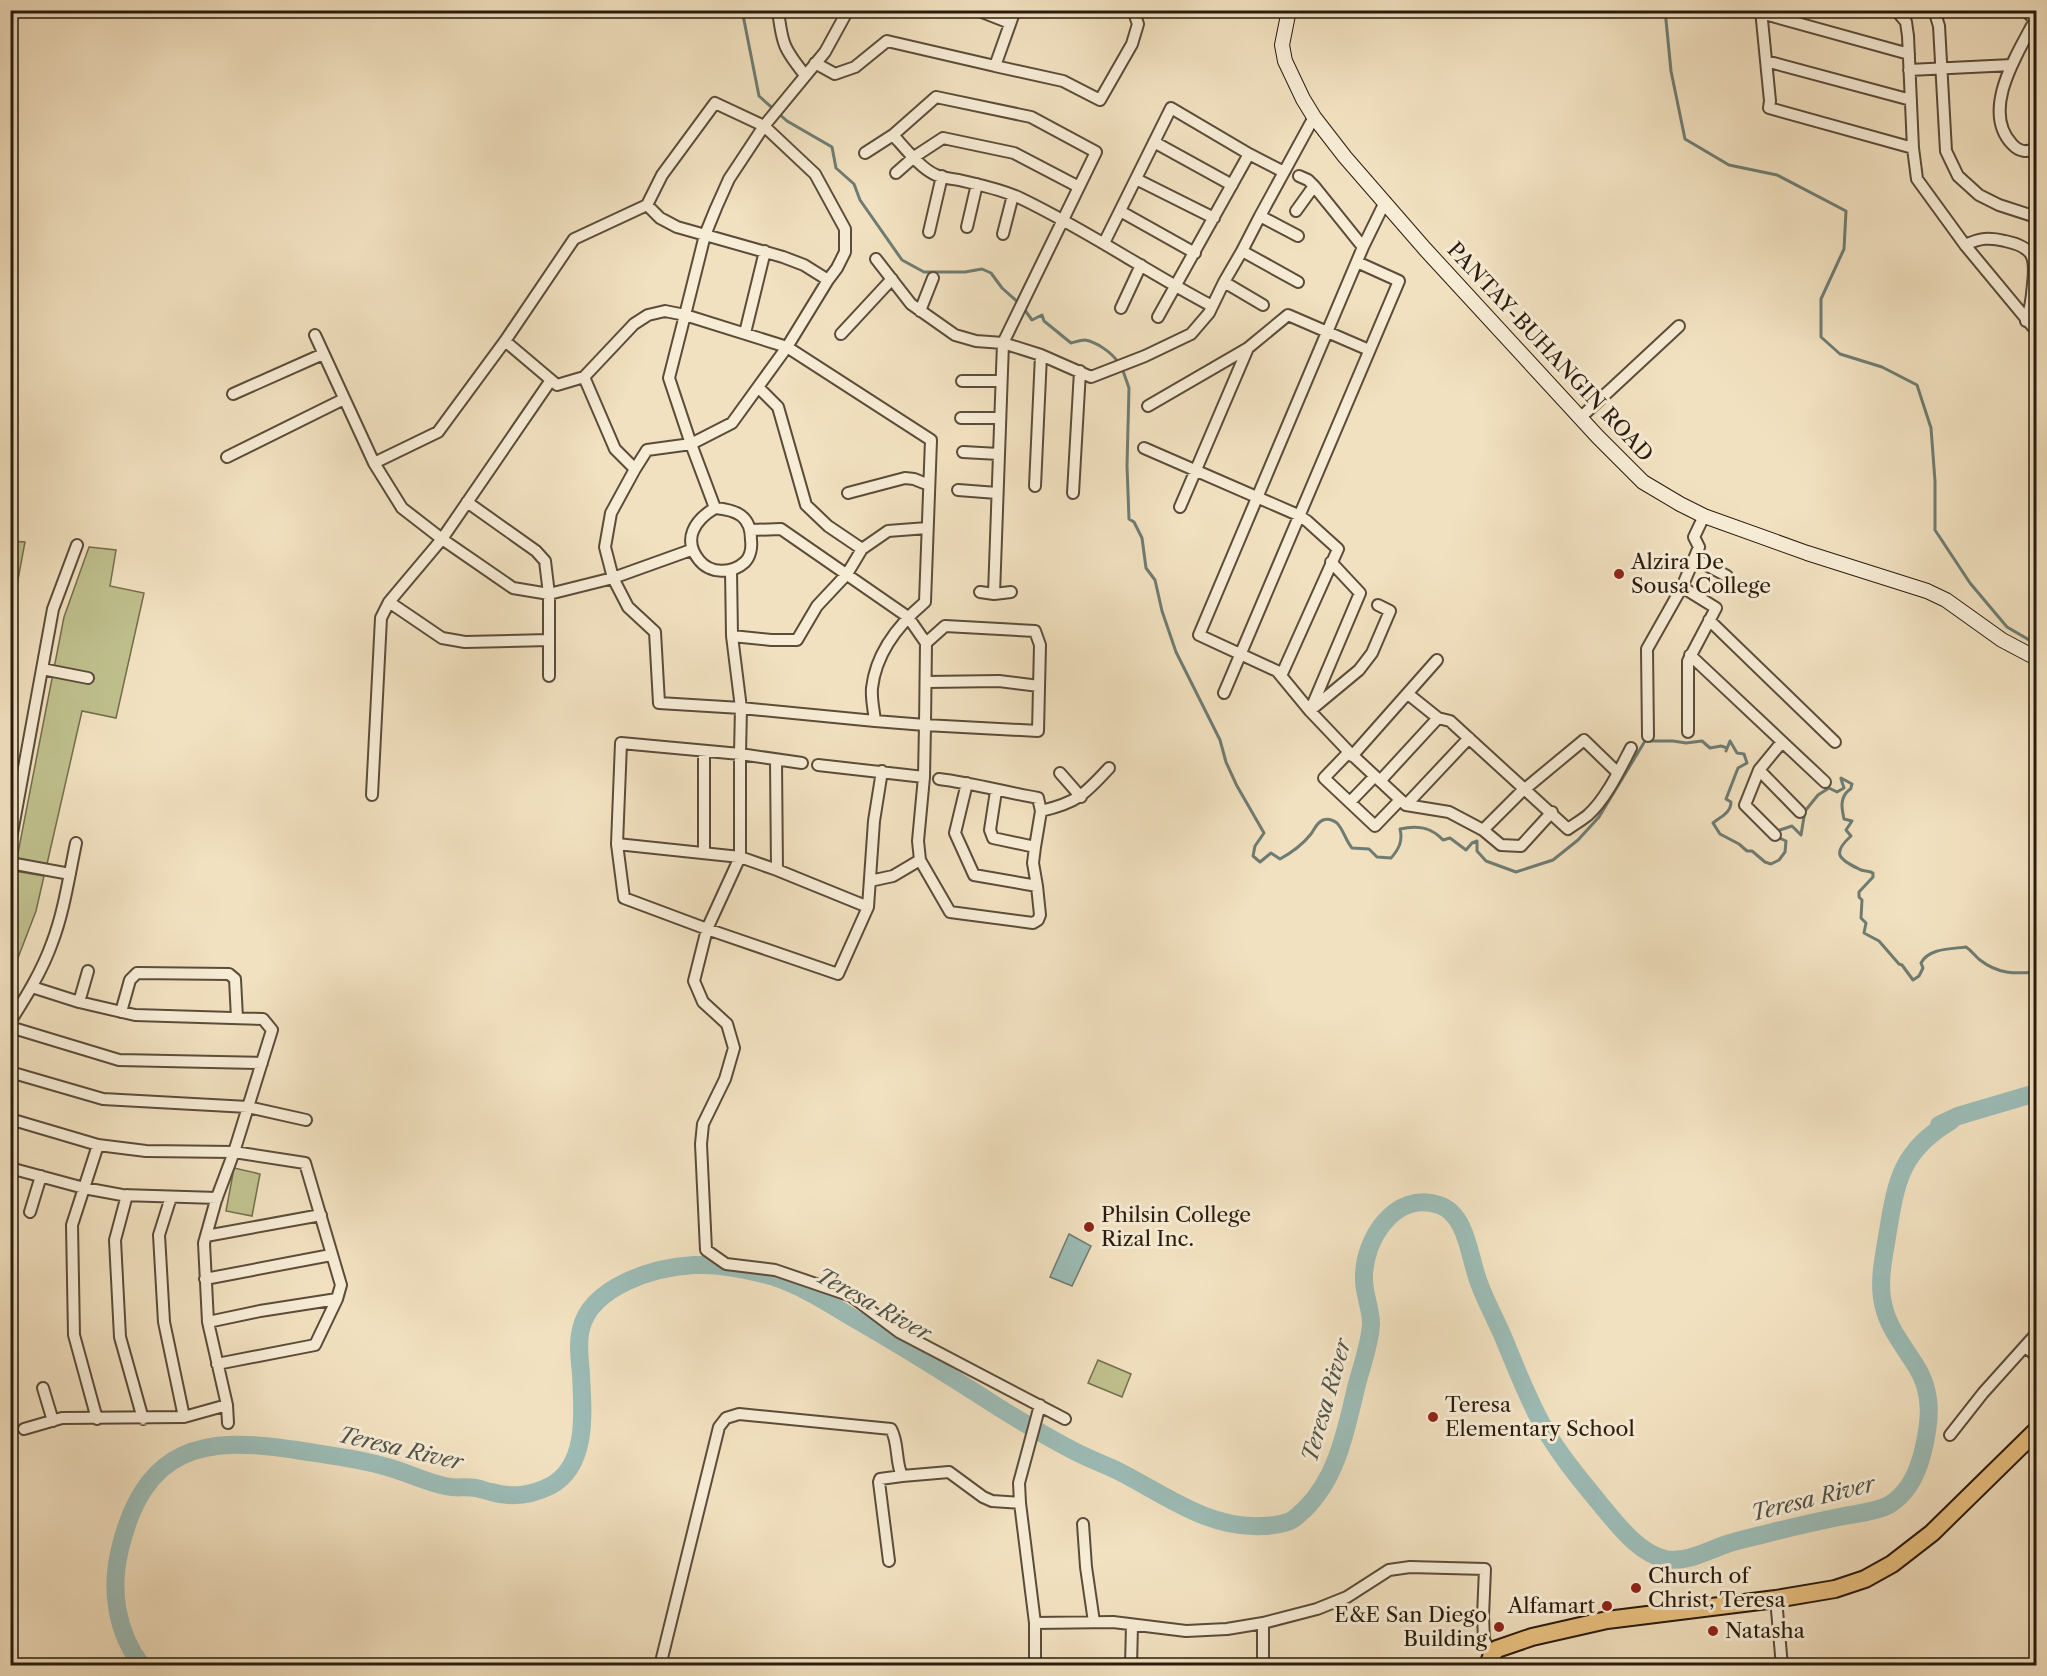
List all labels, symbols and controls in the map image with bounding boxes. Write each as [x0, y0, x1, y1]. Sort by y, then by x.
street label: PANTAY-BUHANGIN ROAD [1442, 237, 1659, 466]
place label: Alzira De Sousa College [1630, 549, 1771, 598]
marker: Alzira De Sousa College [1612, 567, 1626, 581]
place label: Philsin College Rizal Inc. [1101, 1202, 1251, 1251]
marker: Philsin College Rizal Inc. [1082, 1220, 1096, 1234]
water label: Teresa River [812, 1262, 937, 1348]
water label: Teresa River [1296, 1334, 1357, 1465]
place label: Teresa Elementary School [1445, 1392, 1635, 1441]
marker: Teresa Elementary School [1426, 1410, 1440, 1424]
water label: Teresa River [336, 1421, 467, 1476]
water label: Teresa River [1748, 1470, 1880, 1527]
place label: Church of Christ, Teresa [1648, 1563, 1787, 1612]
marker: Church of Christ, Teresa [1629, 1581, 1643, 1595]
place label: Alfamart [1507, 1593, 1596, 1618]
marker: Alfamart [1600, 1599, 1614, 1613]
place label: E&E San Diego Building [1334, 1602, 1488, 1651]
place label: Natasha [1725, 1618, 1806, 1643]
marker: E&E San Diego Building [1492, 1620, 1506, 1634]
marker: Natasha [1706, 1624, 1720, 1638]

